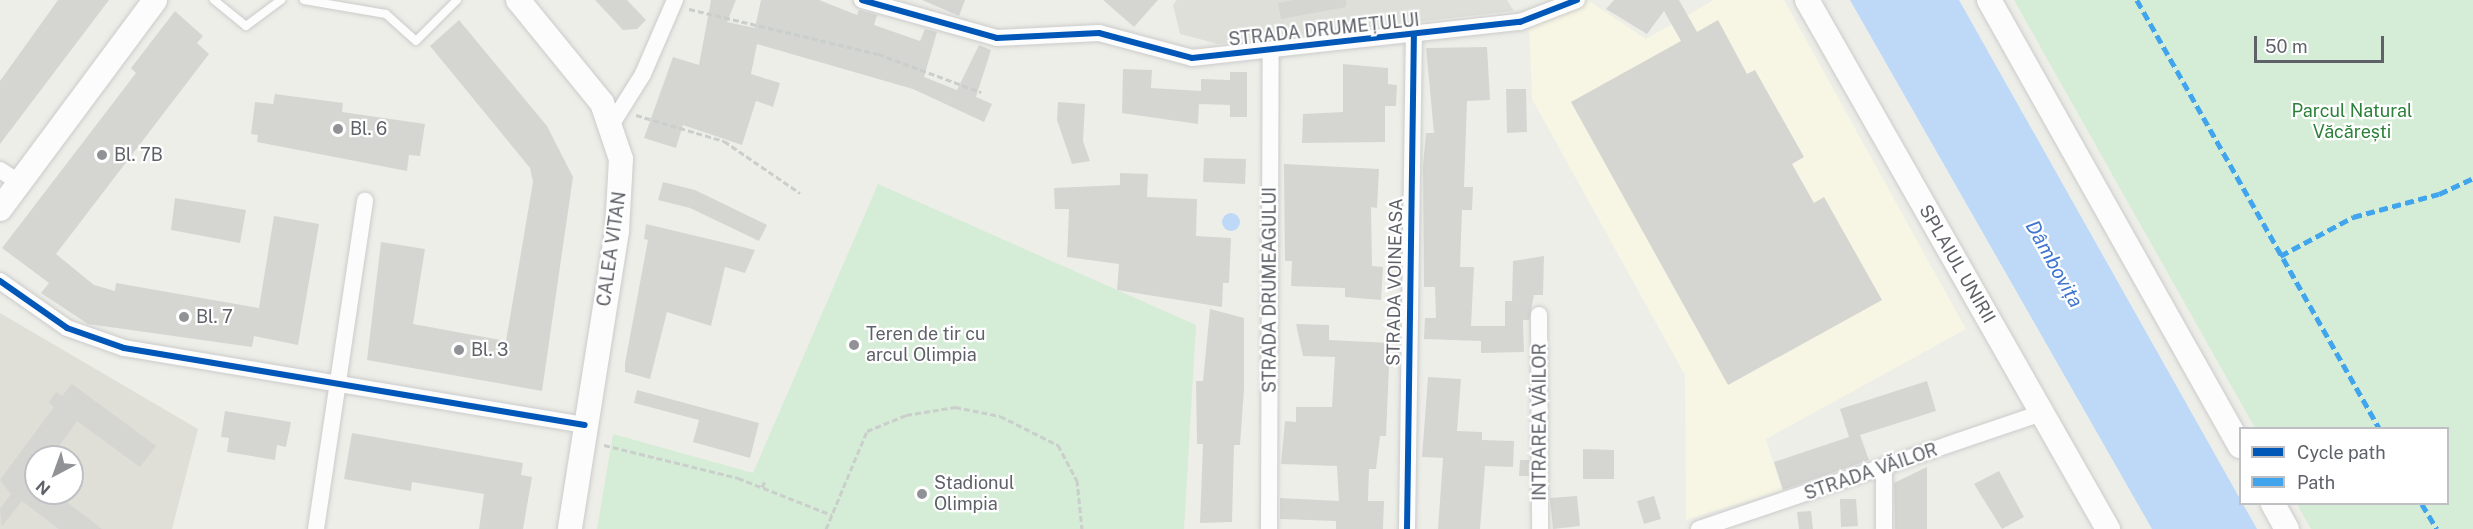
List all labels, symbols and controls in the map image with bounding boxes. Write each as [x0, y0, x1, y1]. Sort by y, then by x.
street label: STRADA DRUMEȚULUI [1227, 9, 1421, 51]
scale bar [2257, 24, 2388, 62]
text: 50 m [2265, 36, 2308, 57]
park label: Parcul Natural Văcărești [2292, 101, 2412, 144]
place label: Bl. 6 [350, 118, 387, 140]
marker: Bl. 6 [331, 122, 345, 136]
place label: Bl. 7B [114, 144, 163, 166]
marker: Bl. 7B [95, 148, 109, 162]
street label: STRADA DRUMEAGULUI [1259, 187, 1281, 393]
street label: CALEA VITAN [593, 190, 631, 308]
street label: STRADA VOINEASA [1383, 198, 1407, 366]
street label: SPLAIUL UNIRII [1914, 201, 2000, 327]
water label: Dâmbovița [2020, 216, 2088, 312]
place label: Bl. 7 [196, 306, 233, 328]
marker: Bl. 7 [177, 310, 191, 324]
place label: Teren de tir cu arcul Olimpia [866, 324, 986, 366]
marker: Teren de tir cu arcul Olimpia [847, 338, 861, 352]
place label: Bl. 3 [471, 339, 508, 361]
marker: Bl. 3 [452, 343, 466, 357]
street label: INTRAREA VĂILOR [1529, 343, 1551, 501]
legend [2239, 427, 2449, 505]
street label: STRADA VĂILOR [1801, 439, 1941, 505]
text: Cycle path [2297, 442, 2386, 463]
north arrow [24, 445, 84, 505]
text: Path [2297, 472, 2335, 493]
place label: Stadionul Olimpia [934, 473, 1014, 516]
text: N [32, 476, 54, 499]
marker: Stadionul Olimpia [915, 487, 929, 501]

